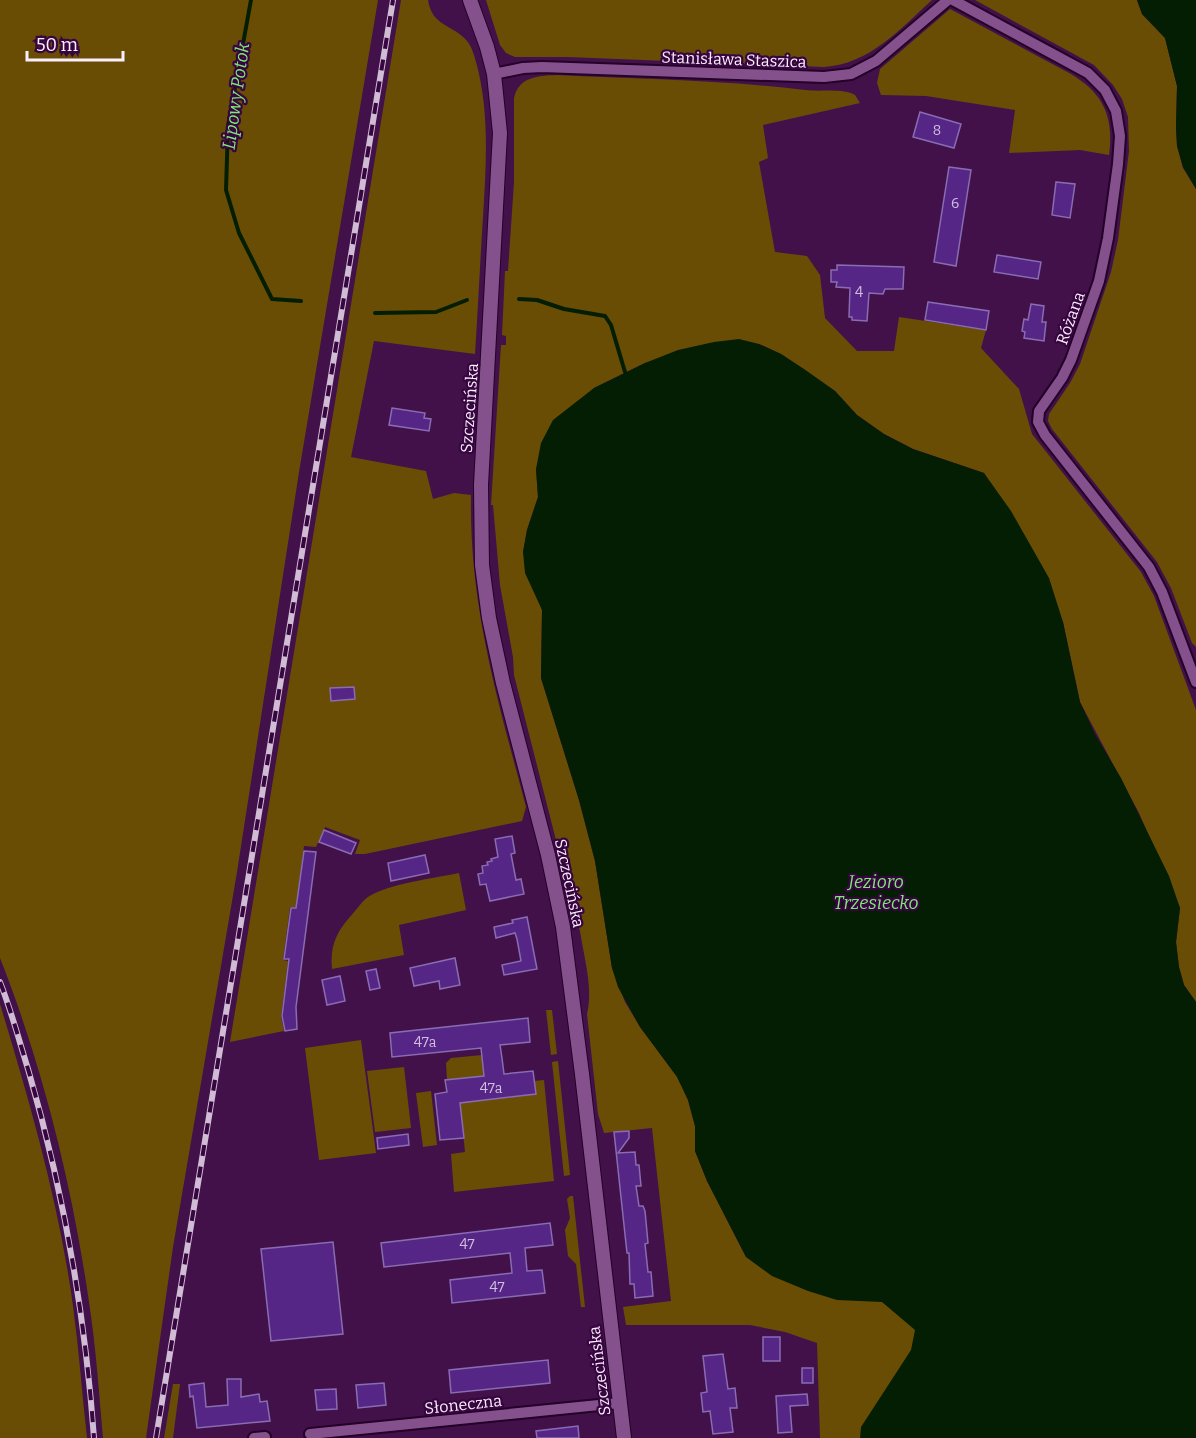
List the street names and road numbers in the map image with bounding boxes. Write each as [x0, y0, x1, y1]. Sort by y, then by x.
street label: Stanisława Staszica [661, 47, 807, 72]
street label: Różana [1052, 289, 1089, 347]
street label: Szczecińska [457, 362, 482, 454]
street label: Szczecińska [551, 837, 588, 929]
street label: Szczecińska [585, 1325, 614, 1417]
street label: Słoneczna [423, 1391, 503, 1418]

